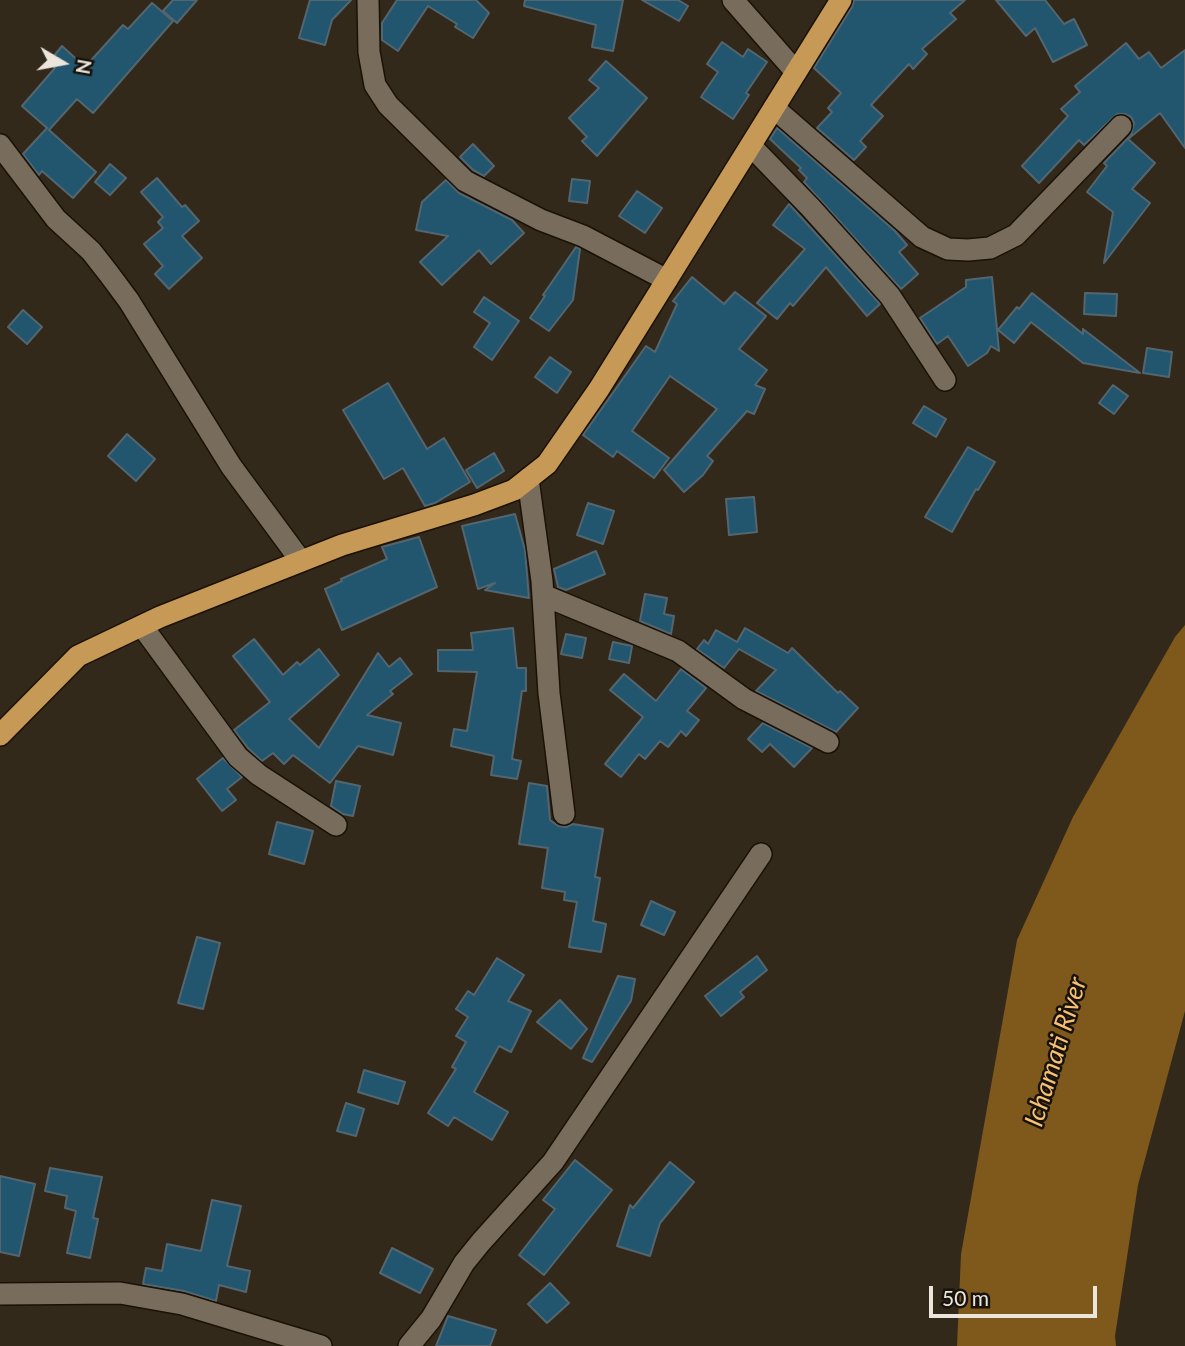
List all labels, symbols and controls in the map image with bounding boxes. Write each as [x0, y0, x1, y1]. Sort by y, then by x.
north arrow [28, 28, 98, 98]
text: N [72, 58, 97, 76]
water label: Ichamati River [1018, 974, 1094, 1130]
scale bar [933, 1272, 1101, 1316]
text: 50 m [942, 1285, 989, 1310]

